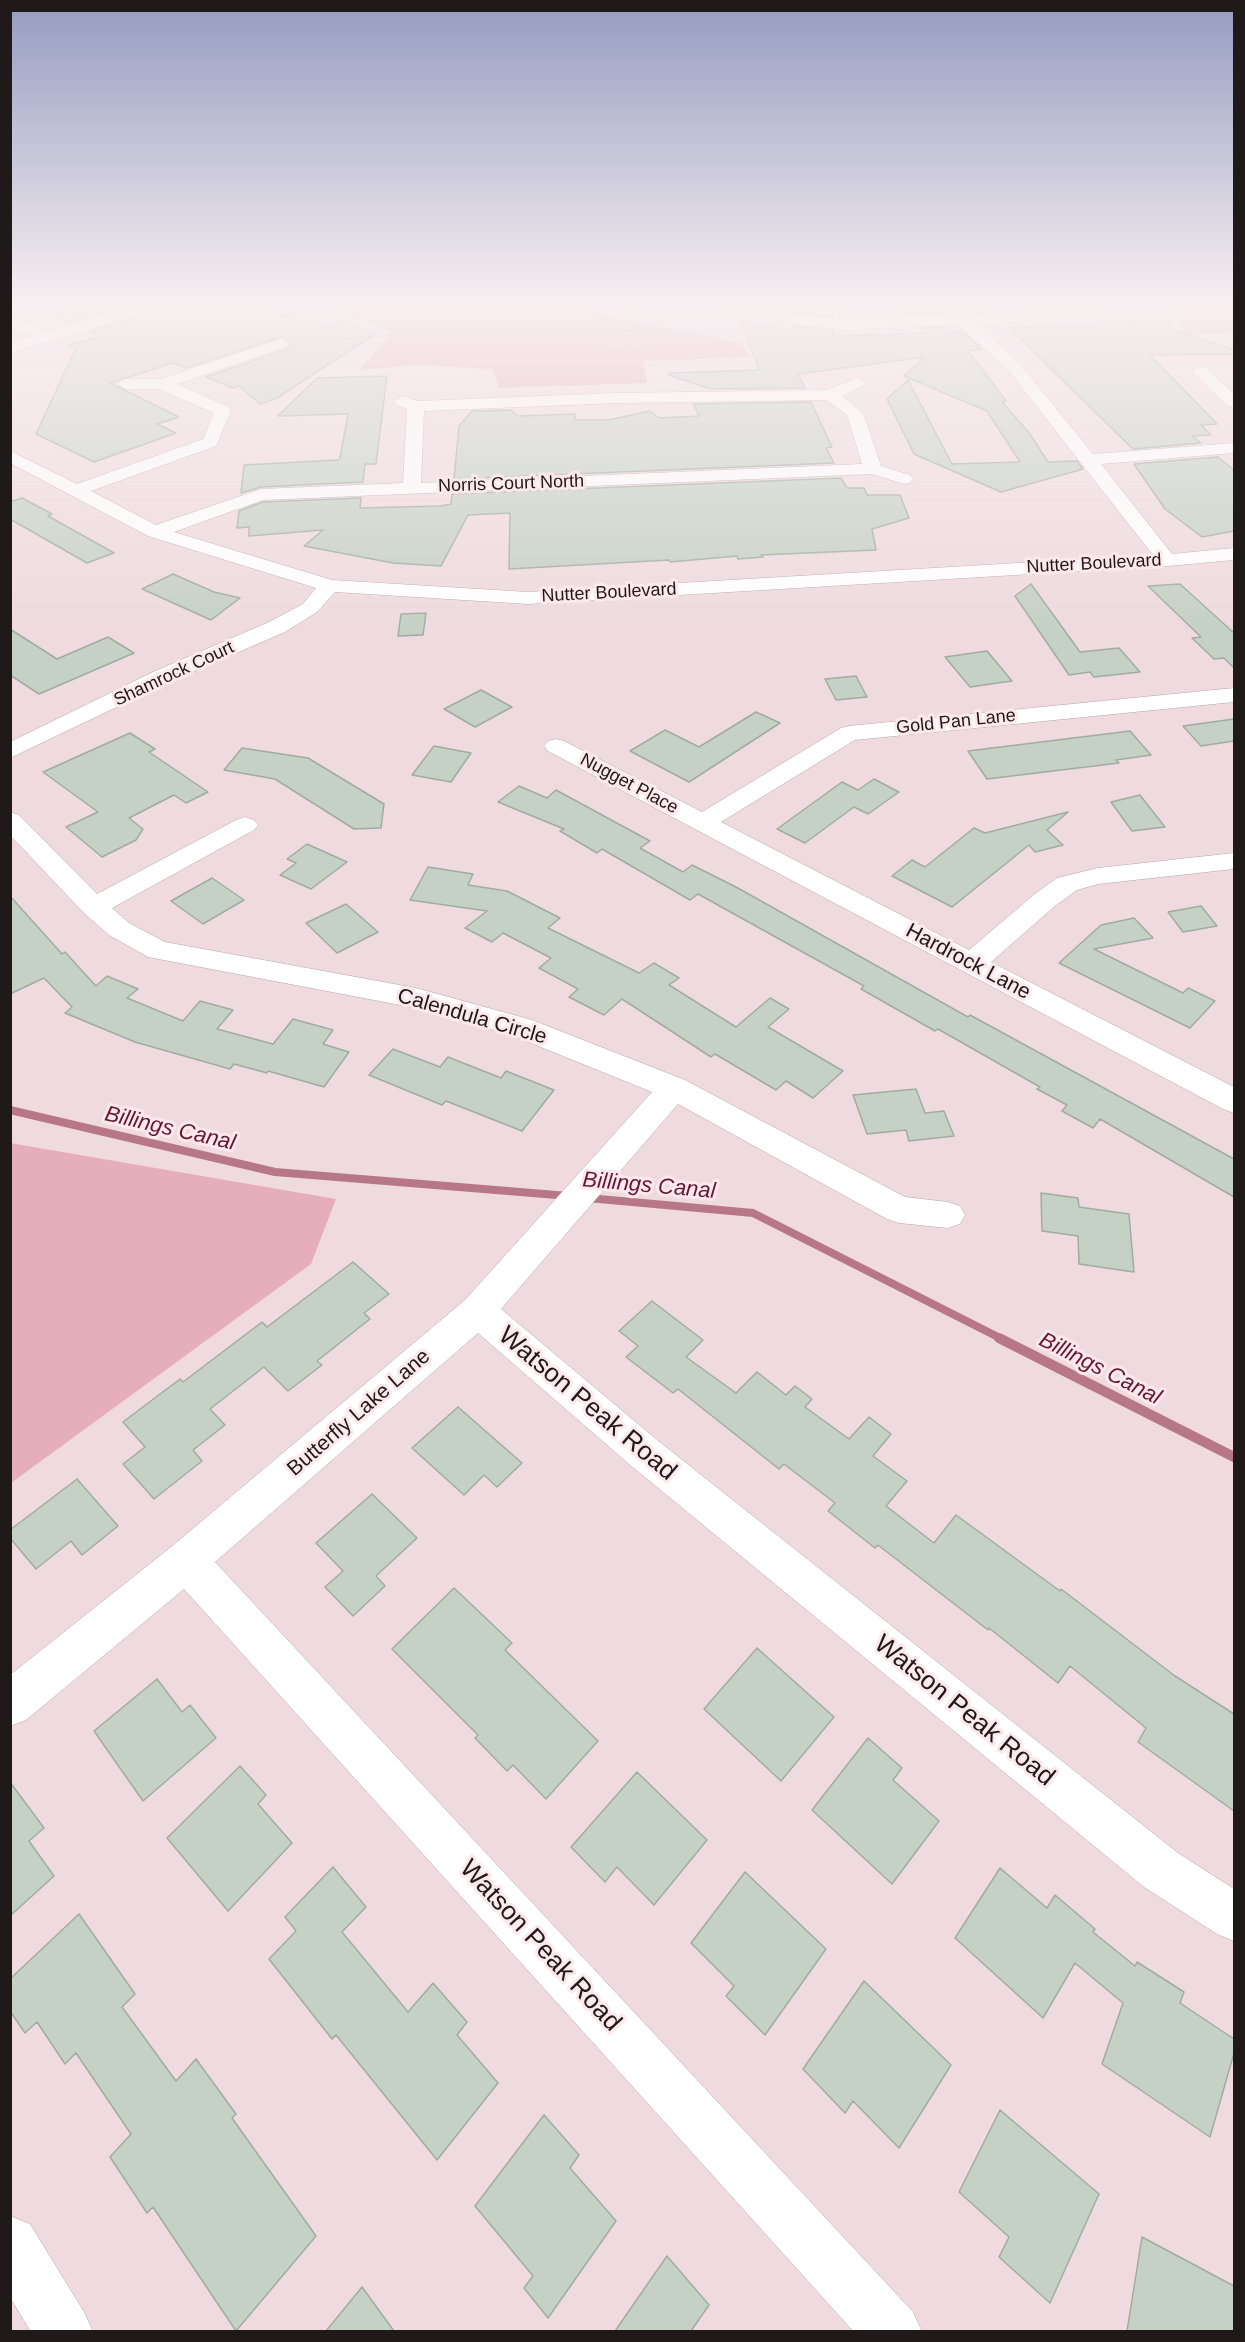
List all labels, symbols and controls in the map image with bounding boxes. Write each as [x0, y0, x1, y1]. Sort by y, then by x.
street label: Norris Court North [438, 471, 584, 497]
street label: Nutter Boulevard [1026, 550, 1162, 578]
street label: Nutter Boulevard [541, 579, 677, 607]
street label: Shamrock Court [111, 637, 237, 711]
street label: Gold Pan Lane [895, 705, 1017, 739]
street label: Nugget Place [576, 749, 682, 819]
street label: Hardrock Lane [901, 919, 1035, 1005]
street label: Calendula Circle [394, 984, 550, 1050]
water label: Billings Canal [102, 1101, 238, 1157]
water label: Billings Canal [581, 1167, 717, 1205]
street label: Watson Peak Road [492, 1320, 682, 1488]
water label: Billings Canal [1035, 1327, 1165, 1411]
street label: Butterfly Lake Lane [282, 1344, 436, 1482]
street label: Watson Peak Road [868, 1629, 1060, 1793]
street label: Watson Peak Road [453, 1854, 627, 2038]

